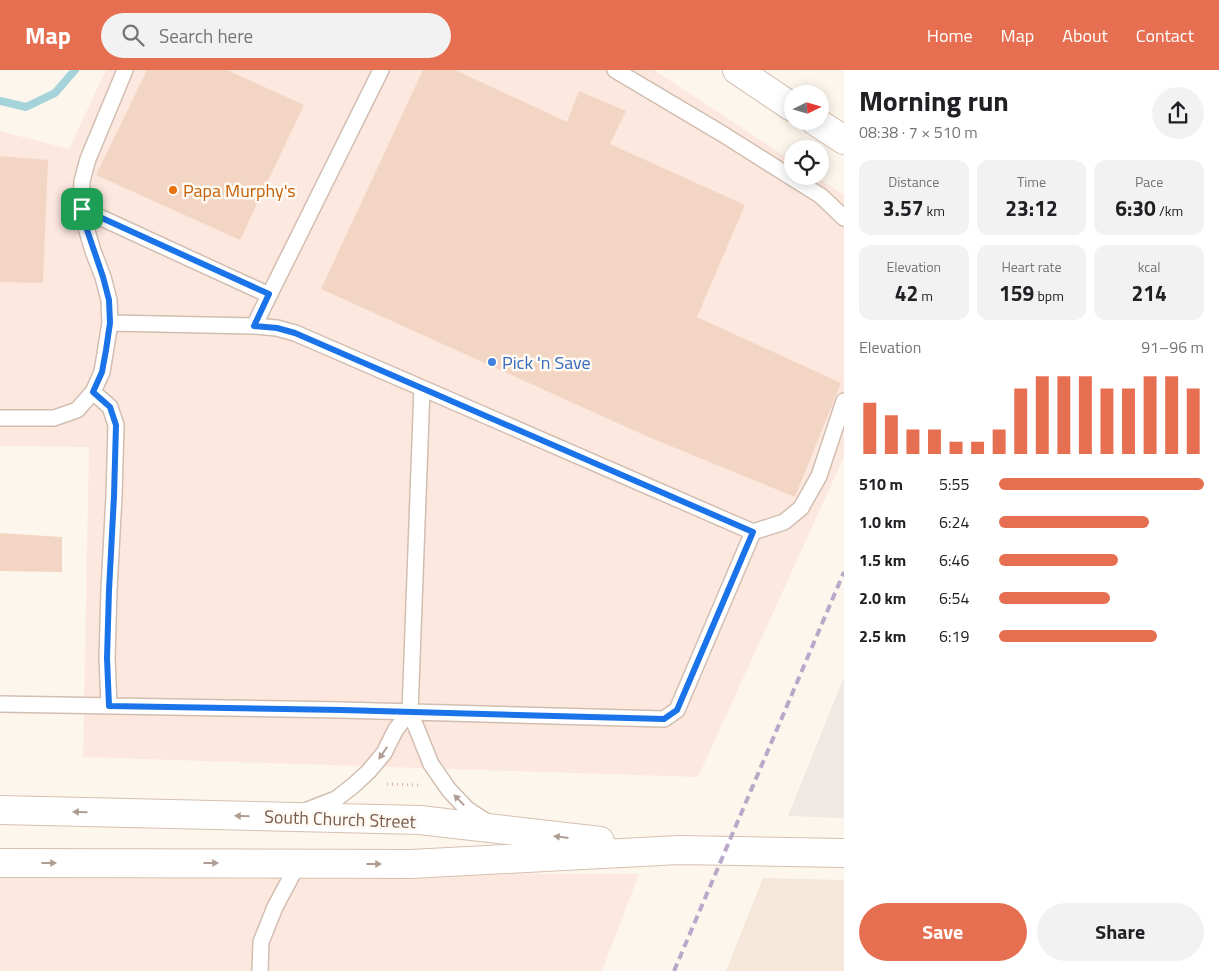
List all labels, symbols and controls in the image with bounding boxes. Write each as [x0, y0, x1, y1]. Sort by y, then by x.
search box [101, 13, 451, 58]
text: Map [25, 17, 71, 53]
icon: search [119, 21, 147, 49]
text: Search here [159, 21, 253, 50]
text: Home [927, 22, 973, 49]
text: Map [1001, 22, 1034, 49]
text: About [1062, 22, 1108, 49]
text: Contact [1136, 22, 1194, 49]
text: Morning run [859, 79, 1009, 122]
north arrow [784, 85, 829, 130]
map controls [784, 85, 829, 185]
button: share [1152, 87, 1204, 139]
text: 08:38 · 7 × 510 m [859, 120, 978, 144]
button: locate [784, 140, 829, 185]
text: Distance [888, 171, 939, 192]
text: Time [1017, 171, 1046, 192]
text: Pace [1135, 171, 1163, 192]
place label: Papa Murphy's [183, 177, 296, 204]
marker: Papa Murphy's [167, 184, 179, 196]
pin [61, 188, 103, 230]
text: 3.57 [883, 192, 923, 224]
text: 23:12 [1005, 192, 1058, 224]
text: 6:30 [1115, 192, 1156, 224]
icon: arrive [68, 195, 96, 223]
text: km [923, 200, 945, 221]
text: /km [1156, 200, 1183, 221]
text: Elevation [887, 256, 941, 277]
text: Heart rate [1001, 256, 1062, 277]
text: kcal [1138, 256, 1161, 277]
text: 42 [895, 277, 918, 309]
text: 159 [999, 277, 1034, 309]
text: 214 [1132, 277, 1167, 309]
text: m [918, 285, 933, 306]
text: bpm [1034, 285, 1064, 306]
text: Elevation [859, 335, 921, 359]
text: 91–96 m [1141, 335, 1204, 359]
place label: Pick 'n Save [502, 349, 591, 376]
marker: Pick 'n Save [486, 356, 498, 368]
text: 510 m [859, 472, 903, 496]
text: 5:55 [939, 472, 969, 496]
text: 1.0 km [859, 510, 906, 534]
text: 6:24 [939, 510, 969, 534]
text: 1.5 km [859, 548, 906, 572]
text: 6:46 [939, 548, 969, 572]
text: 2.0 km [859, 586, 906, 610]
text: 6:54 [939, 586, 969, 610]
text: 2.5 km [859, 624, 906, 648]
text: 6:19 [939, 624, 969, 648]
one-way arrow [378, 746, 388, 760]
one-way arrow [453, 794, 465, 806]
street label: South Church Street [264, 803, 417, 835]
one-way arrow [71, 808, 87, 816]
one-way arrow [234, 812, 250, 820]
one-way arrow [553, 833, 569, 841]
one-way arrow [41, 859, 57, 867]
one-way arrow [203, 860, 219, 868]
one-way arrow [366, 860, 382, 868]
button: Save [859, 903, 1027, 961]
button: Share [1037, 903, 1204, 961]

